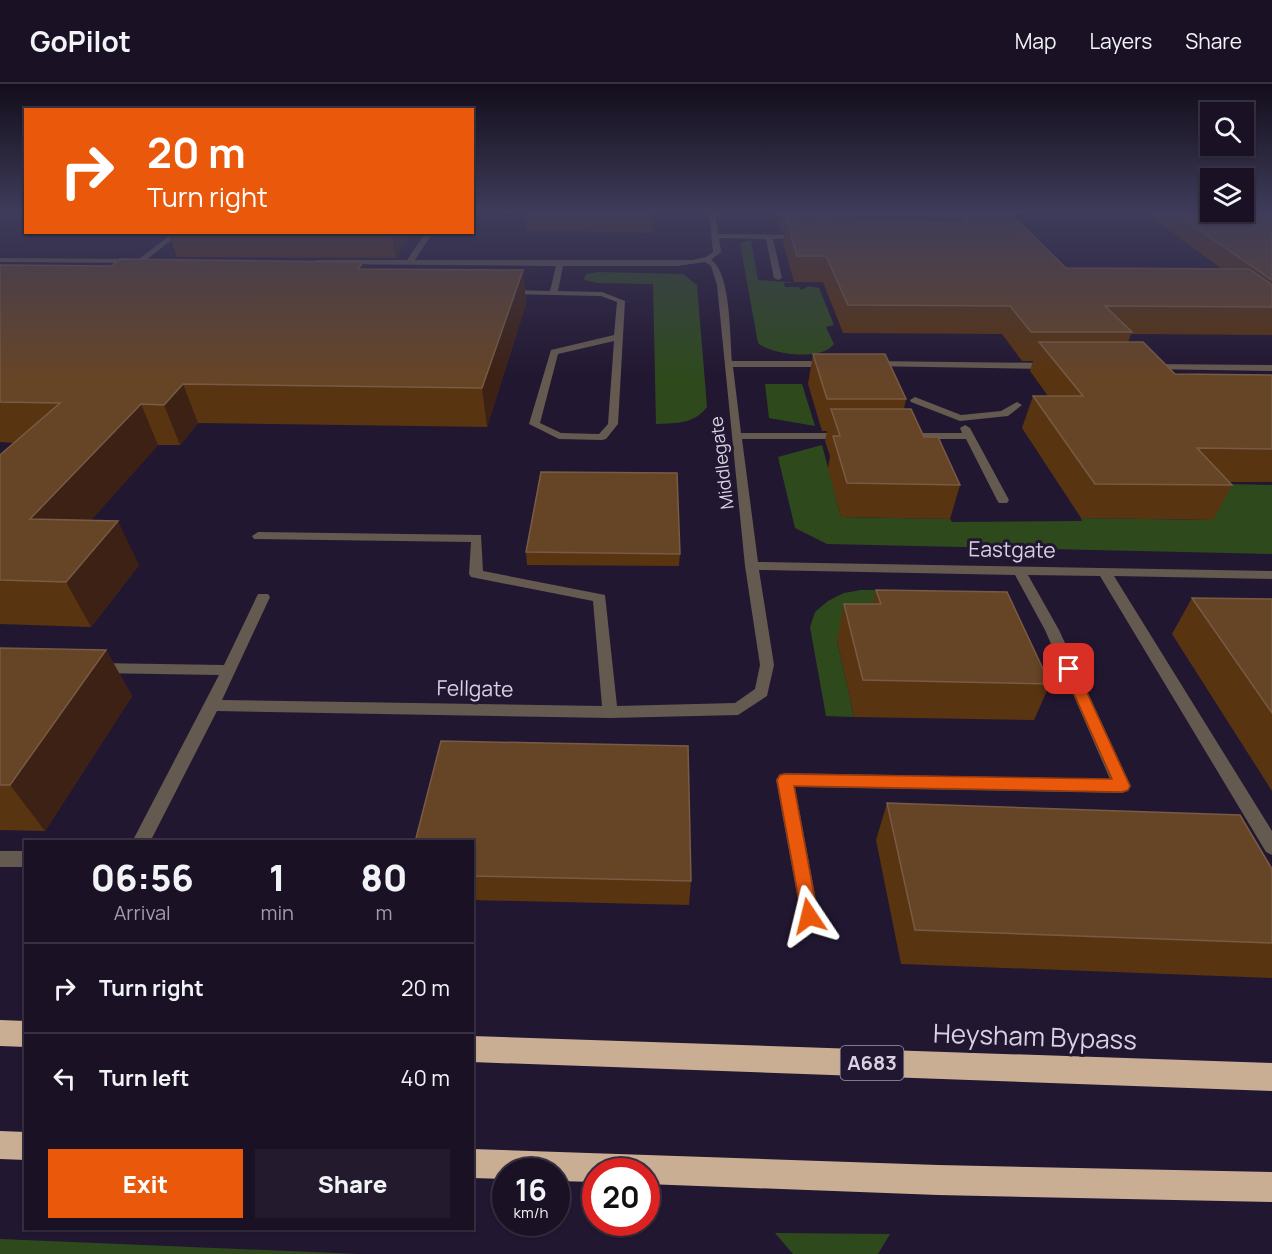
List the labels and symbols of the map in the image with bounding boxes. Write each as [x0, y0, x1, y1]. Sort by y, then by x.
street label: Middlegate [703, 415, 739, 511]
street label: Eastgate [968, 534, 1056, 564]
pin [1043, 643, 1094, 694]
street label: Fellgate [436, 673, 514, 703]
position arrow [777, 884, 841, 948]
street label: Heysham Bypass [932, 1014, 1138, 1058]
road number: A683 [840, 1046, 904, 1080]
speed limit sign: 20 [582, 1158, 660, 1236]

